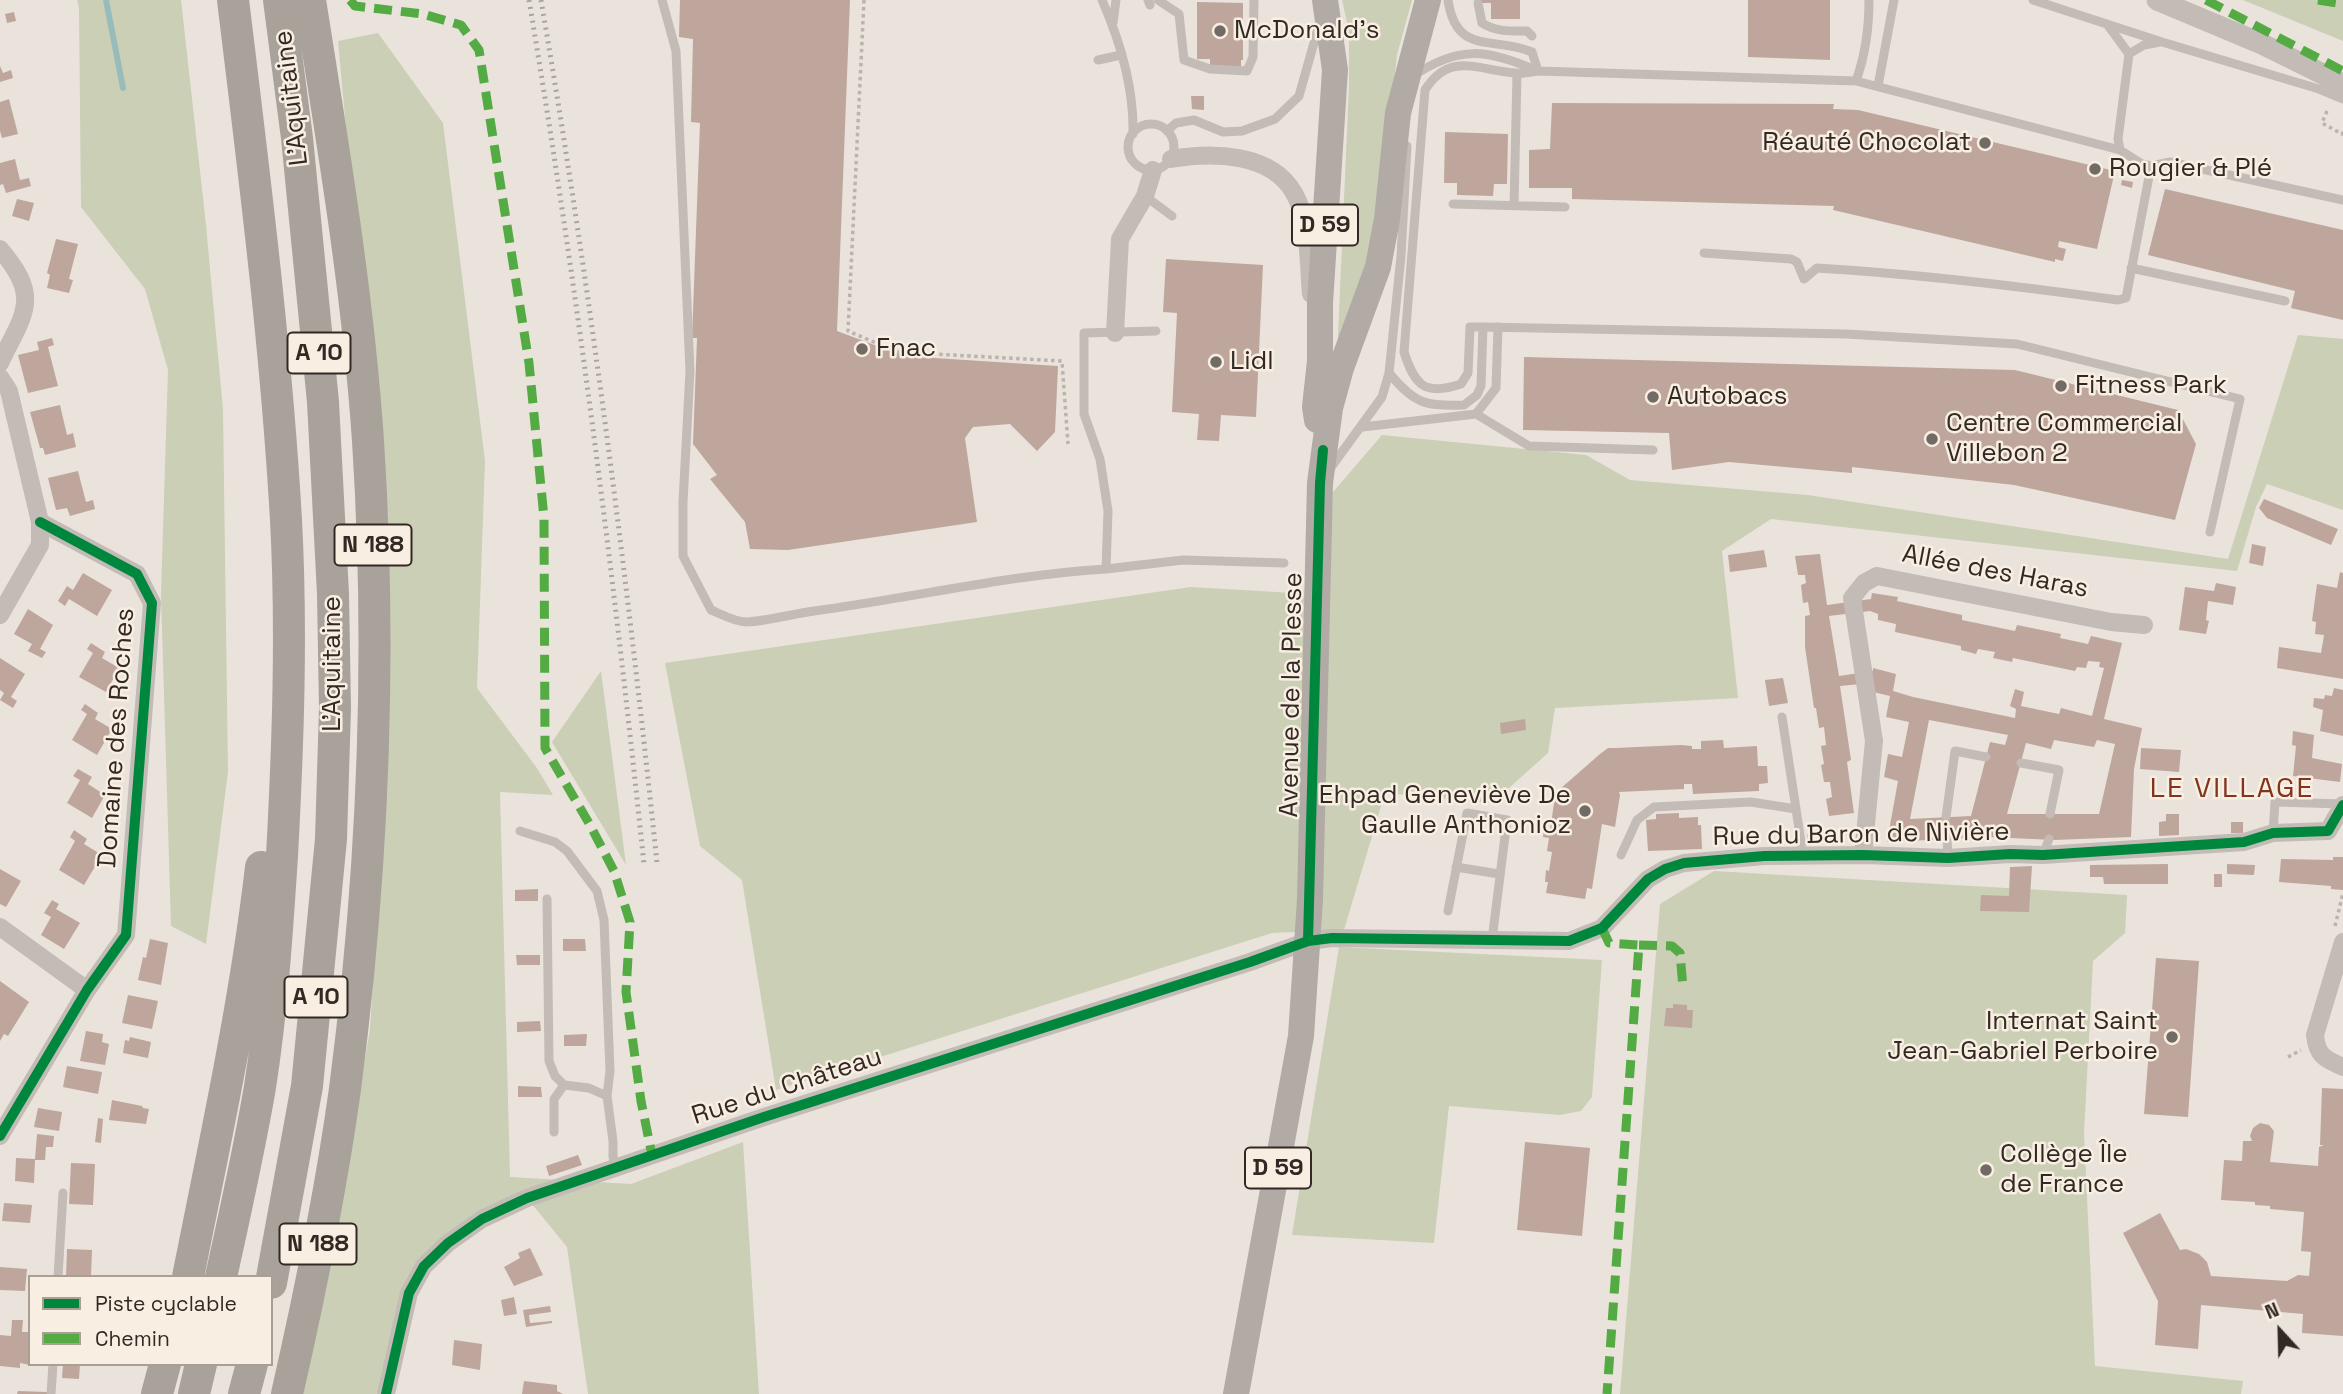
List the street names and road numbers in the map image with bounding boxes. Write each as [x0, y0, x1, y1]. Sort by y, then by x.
street label: L'Aquitaine [268, 29, 316, 167]
road number: D 59 [1292, 205, 1358, 246]
road number: A 10 [288, 332, 350, 374]
road number: N 188 [334, 524, 412, 566]
street label: Allée des Haras [1899, 539, 2091, 605]
street label: Avenue de la Plesse [1274, 572, 1310, 818]
street label: L'Aquitaine [317, 596, 349, 732]
street label: Domaine des Roches [92, 607, 142, 869]
street label: Rue du Baron de Nivière [1712, 817, 2010, 853]
road number: A 10 [284, 976, 348, 1017]
street label: Rue du Château [688, 1042, 886, 1132]
road number: D 59 [1245, 1148, 1311, 1188]
road number: N 188 [280, 1224, 356, 1264]

